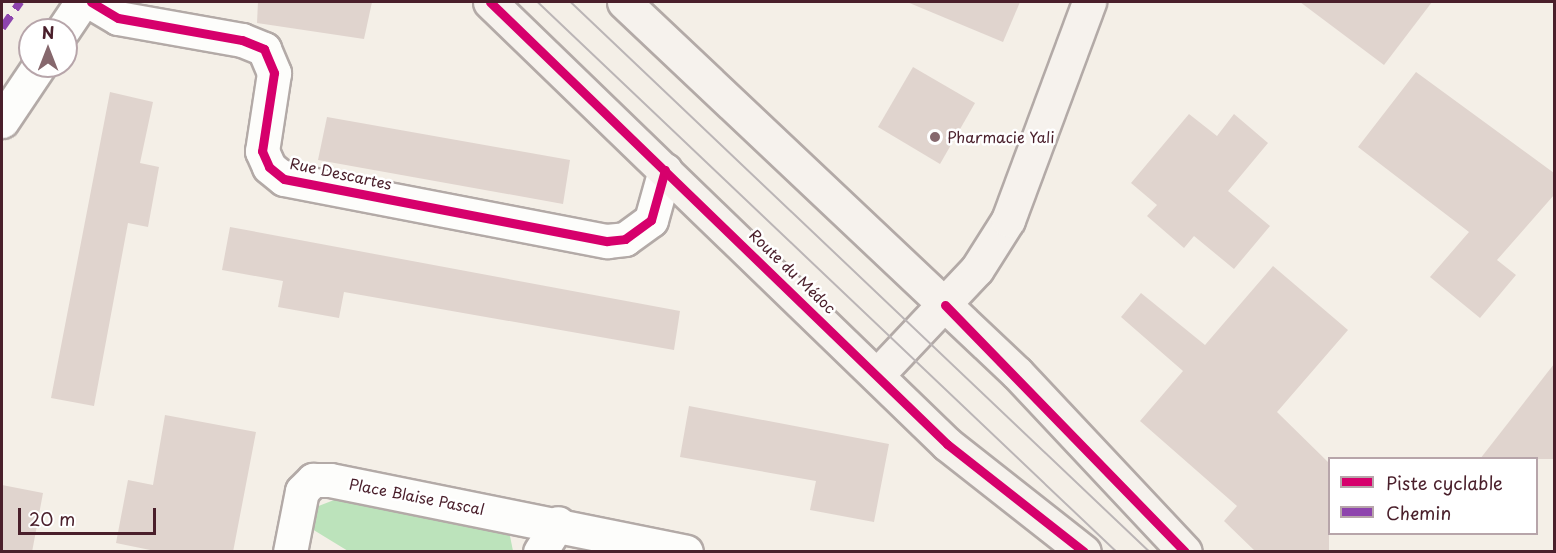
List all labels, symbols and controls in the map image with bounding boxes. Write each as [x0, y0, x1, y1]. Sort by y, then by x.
north arrow [18, 18, 78, 78]
text: N [42, 20, 54, 44]
place label: Pharmacie Yali [947, 128, 1056, 146]
marker: Pharmacie Yali [928, 130, 942, 144]
street label: Rue Descartes [288, 153, 394, 193]
street label: Route du Médoc [745, 225, 841, 317]
legend [1328, 457, 1538, 535]
text: Piste cyclable [1386, 469, 1503, 496]
street label: Place Blaise Pascal [348, 474, 486, 518]
scale bar [21, 496, 159, 534]
text: Chemin [1386, 499, 1451, 526]
text: 20 m [29, 505, 75, 532]

